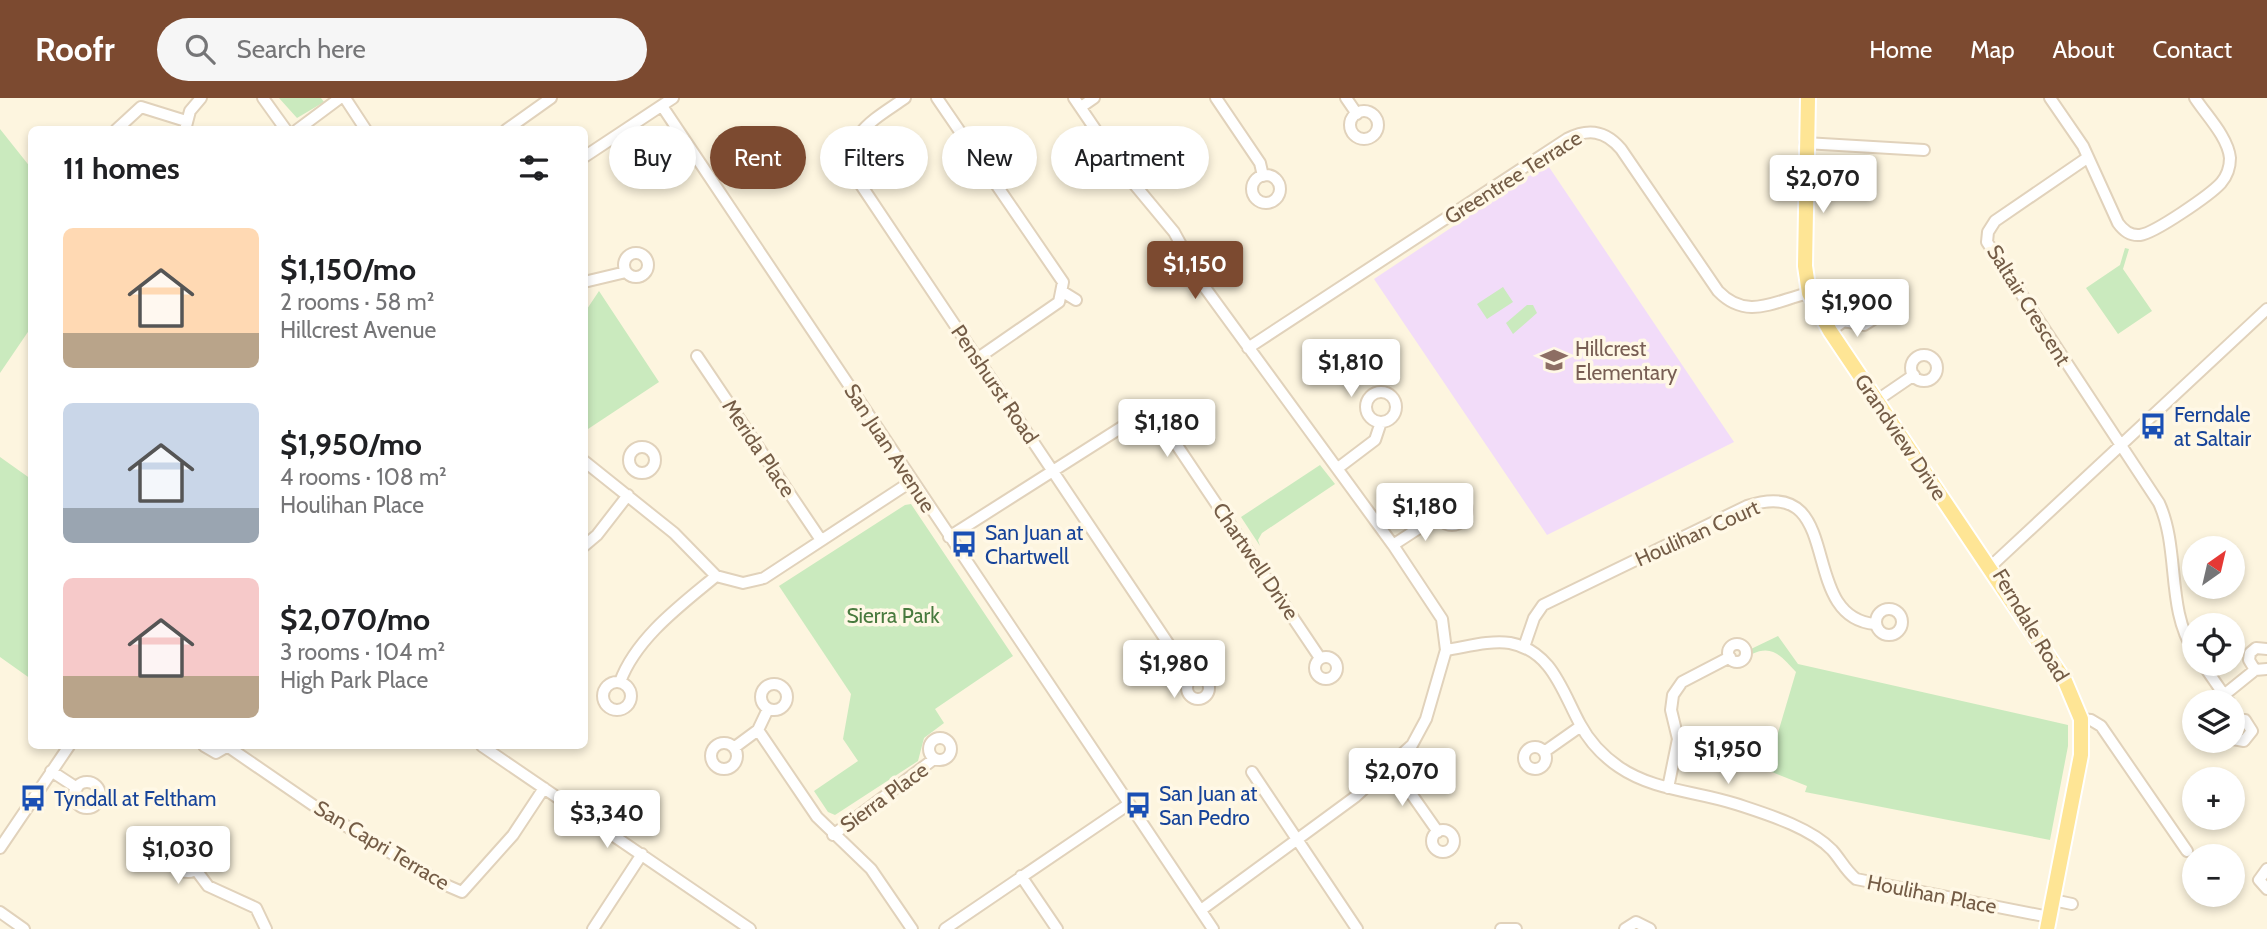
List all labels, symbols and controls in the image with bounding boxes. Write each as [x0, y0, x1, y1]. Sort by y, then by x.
search box [157, 18, 647, 81]
text: Roofr [35, 29, 115, 69]
icon: search [181, 30, 219, 68]
text: Search here [237, 33, 366, 65]
text: Home [1869, 35, 1932, 64]
text: Map [1970, 35, 2015, 64]
text: About [2053, 35, 2115, 64]
text: Contact [2153, 35, 2232, 64]
street label: Greentree Terrace [1440, 125, 1586, 229]
chip: Buy [609, 126, 696, 189]
chip: Rent [710, 126, 806, 189]
chip: Filters [820, 126, 928, 189]
chip: New [942, 126, 1037, 189]
chip: Apartment [1051, 126, 1209, 189]
icon: filters [515, 149, 553, 187]
text: 11 homes [63, 150, 180, 187]
pin: $2,070 [1766, 156, 1880, 215]
text: $2,070 [1786, 164, 1860, 192]
street label: Saltair Crescent [1982, 240, 2076, 370]
pin: $1,150 [1138, 242, 1252, 301]
text: $1,150 [1163, 250, 1227, 278]
text: $1,150/mo [280, 251, 416, 288]
icon: home [119, 256, 203, 340]
pin: $1,900 [1800, 280, 1914, 339]
text: 2 rooms · 58 m² [280, 288, 434, 316]
text: $1,900 [1821, 288, 1893, 316]
text: Hillcrest Avenue [280, 316, 436, 344]
street label: Penshurst Road [946, 320, 1044, 448]
place label: Hillcrest Elementary [1575, 336, 1678, 385]
pin: $1,810 [1294, 340, 1408, 399]
school or university icon: Hillcrest Elementary [1539, 345, 1569, 375]
text: $1,810 [1318, 348, 1384, 376]
street label: Grandview Drive [1850, 369, 1952, 505]
street label: San Juan Avenue [839, 379, 941, 517]
street label: Merida Place [717, 395, 801, 502]
pin: $1,180 [1110, 400, 1224, 459]
place label: Ferndale at Saltair [2174, 402, 2251, 451]
text: $1,180 [1134, 408, 1200, 436]
bus stop icon: Ferndale at Saltair [2138, 411, 2168, 441]
text: $1,950/mo [280, 426, 422, 463]
icon: home [119, 431, 203, 515]
text: 4 rooms · 108 m² [280, 463, 447, 491]
pin: $1,180 [1368, 484, 1482, 543]
text: Houlihan Place [280, 491, 424, 519]
text: $1,180 [1392, 492, 1458, 520]
street label: Houlihan Court [1631, 494, 1763, 572]
street label: Chartwell Drive [1208, 498, 1304, 624]
place label: San Juan at Chartwell [985, 520, 1083, 569]
bus stop icon: San Juan at Chartwell [949, 529, 979, 559]
north arrow [2182, 536, 2245, 598]
map controls [2182, 536, 2245, 907]
street label: Ferndale Road [1988, 564, 2074, 686]
text: $2,070/mo [280, 601, 430, 638]
park label: Sierra Park [846, 603, 940, 628]
icon: home [119, 606, 203, 690]
button: locate [2182, 613, 2245, 676]
text: 3 rooms · 104 m² [280, 638, 445, 666]
pin: $1,980 [1117, 640, 1231, 700]
text: $1,980 [1139, 649, 1209, 677]
text: High Park Place [280, 666, 428, 694]
button: layers [2182, 690, 2245, 753]
pin: $1,950 [1671, 726, 1785, 786]
text: $1,950 [1694, 735, 1762, 763]
pin: $2,070 [1345, 748, 1459, 808]
street label: Sierra Place [835, 757, 933, 837]
text: $2,070 [1365, 757, 1439, 785]
button: + [2182, 767, 2245, 830]
place label: San Juan at San Pedro [1159, 781, 1257, 830]
bus stop icon: Tyndall at Feltham [18, 783, 48, 813]
place label: Tyndall at Feltham [54, 786, 216, 811]
pin: $3,340 [550, 790, 664, 850]
bus stop icon: San Juan at San Pedro [1123, 790, 1153, 820]
street label: San Capri Terrace [310, 795, 454, 895]
text: $3,340 [570, 799, 644, 827]
pin: $1,030 [121, 826, 235, 886]
text: $1,030 [142, 835, 214, 863]
button: − [2182, 844, 2245, 907]
street label: Houlihan Place [1865, 869, 1999, 919]

